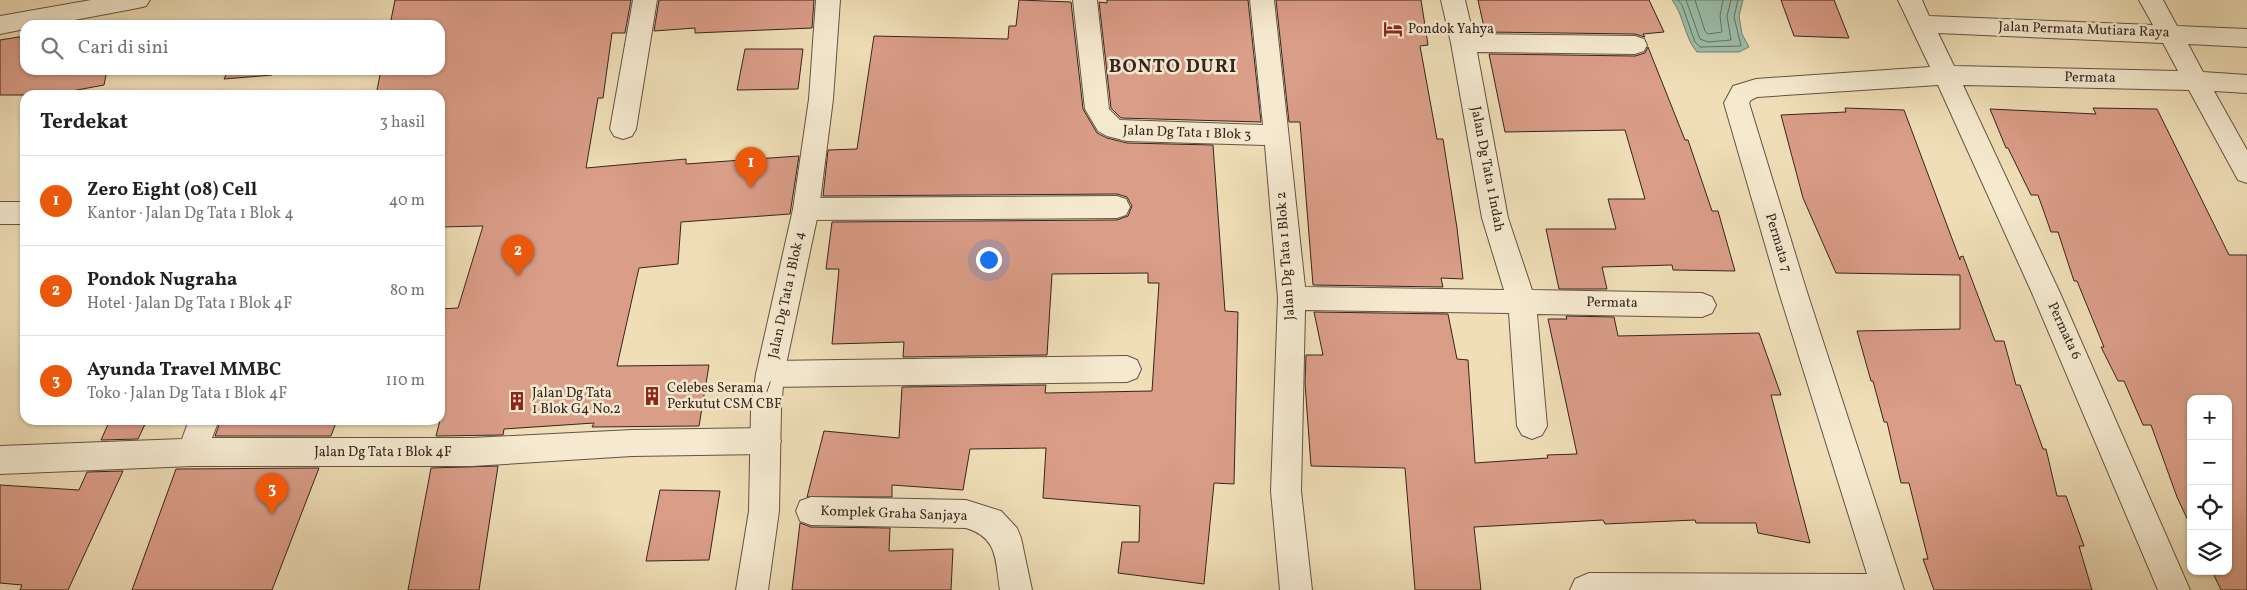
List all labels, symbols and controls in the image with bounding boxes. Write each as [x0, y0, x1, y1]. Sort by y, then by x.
hotel icon: Pondok Yahya [1382, 18, 1404, 40]
street label: Jalan Permata Mutiara Raya [1998, 18, 2170, 42]
search box [20, 20, 445, 75]
place label: Pondok Yahya [1408, 20, 1494, 39]
icon: search [38, 34, 66, 62]
text: Cari di sini [78, 35, 169, 61]
district label: BONTO DURI [1109, 54, 1237, 80]
street label: Permata [2064, 68, 2116, 88]
street label: Jalan Dg Tata 1 Indah [1466, 105, 1508, 233]
text: Terdekat [40, 108, 128, 137]
text: 3 hasil [380, 112, 425, 134]
street label: Jalan Dg Tata 1 Blok 3 [1122, 121, 1252, 145]
pin: 1 [735, 147, 767, 188]
text: Zero Eight (08) Cell [87, 177, 257, 203]
text: 1 [53, 190, 59, 212]
text: 40 m [389, 190, 425, 212]
street label: Jalan Dg Tata 1 Blok 2 [1272, 191, 1300, 321]
text: Kantor · Jalan Dg Tata 1 Blok 4 [87, 203, 294, 225]
street label: Permata 7 [1760, 211, 1796, 275]
street label: Jalan Dg Tata 1 Blok 4 [764, 230, 810, 360]
pin: 2 [502, 235, 534, 276]
your location [976, 247, 1002, 273]
text: Pondok Nugraha [87, 267, 237, 293]
text: 2 [52, 280, 60, 302]
text: 80 m [390, 280, 425, 302]
text: Hotel · Jalan Dg Tata 1 Blok 4F [87, 293, 292, 315]
street label: Permata [1586, 293, 1638, 313]
street label: Permata 6 [2042, 299, 2086, 363]
text: Ayunda Travel MMBC [87, 357, 281, 383]
text: 3 [52, 370, 60, 392]
text: 110 m [386, 370, 425, 392]
place label: Celebes Serama / Perkutut CSM CBF [667, 379, 782, 414]
text: Toko · Jalan Dg Tata 1 Blok 4F [87, 383, 287, 405]
place label: Jalan Dg Tata 1 Blok G4 No.2 [532, 384, 621, 419]
building icon: Celebes Serama / Perkutut CSM CBF [641, 385, 663, 407]
building icon: Jalan Dg Tata 1 Blok G4 No.2 [506, 390, 528, 412]
map controls [2187, 395, 2232, 575]
button: + [2187, 395, 2232, 440]
button: − [2187, 440, 2232, 485]
street label: Jalan Dg Tata 1 Blok 4F [314, 443, 452, 462]
pin: 3 [256, 473, 288, 514]
button: locate [2187, 485, 2232, 530]
street label: Komplek Graha Sanjaya [820, 502, 968, 526]
button: layers [2187, 530, 2232, 575]

